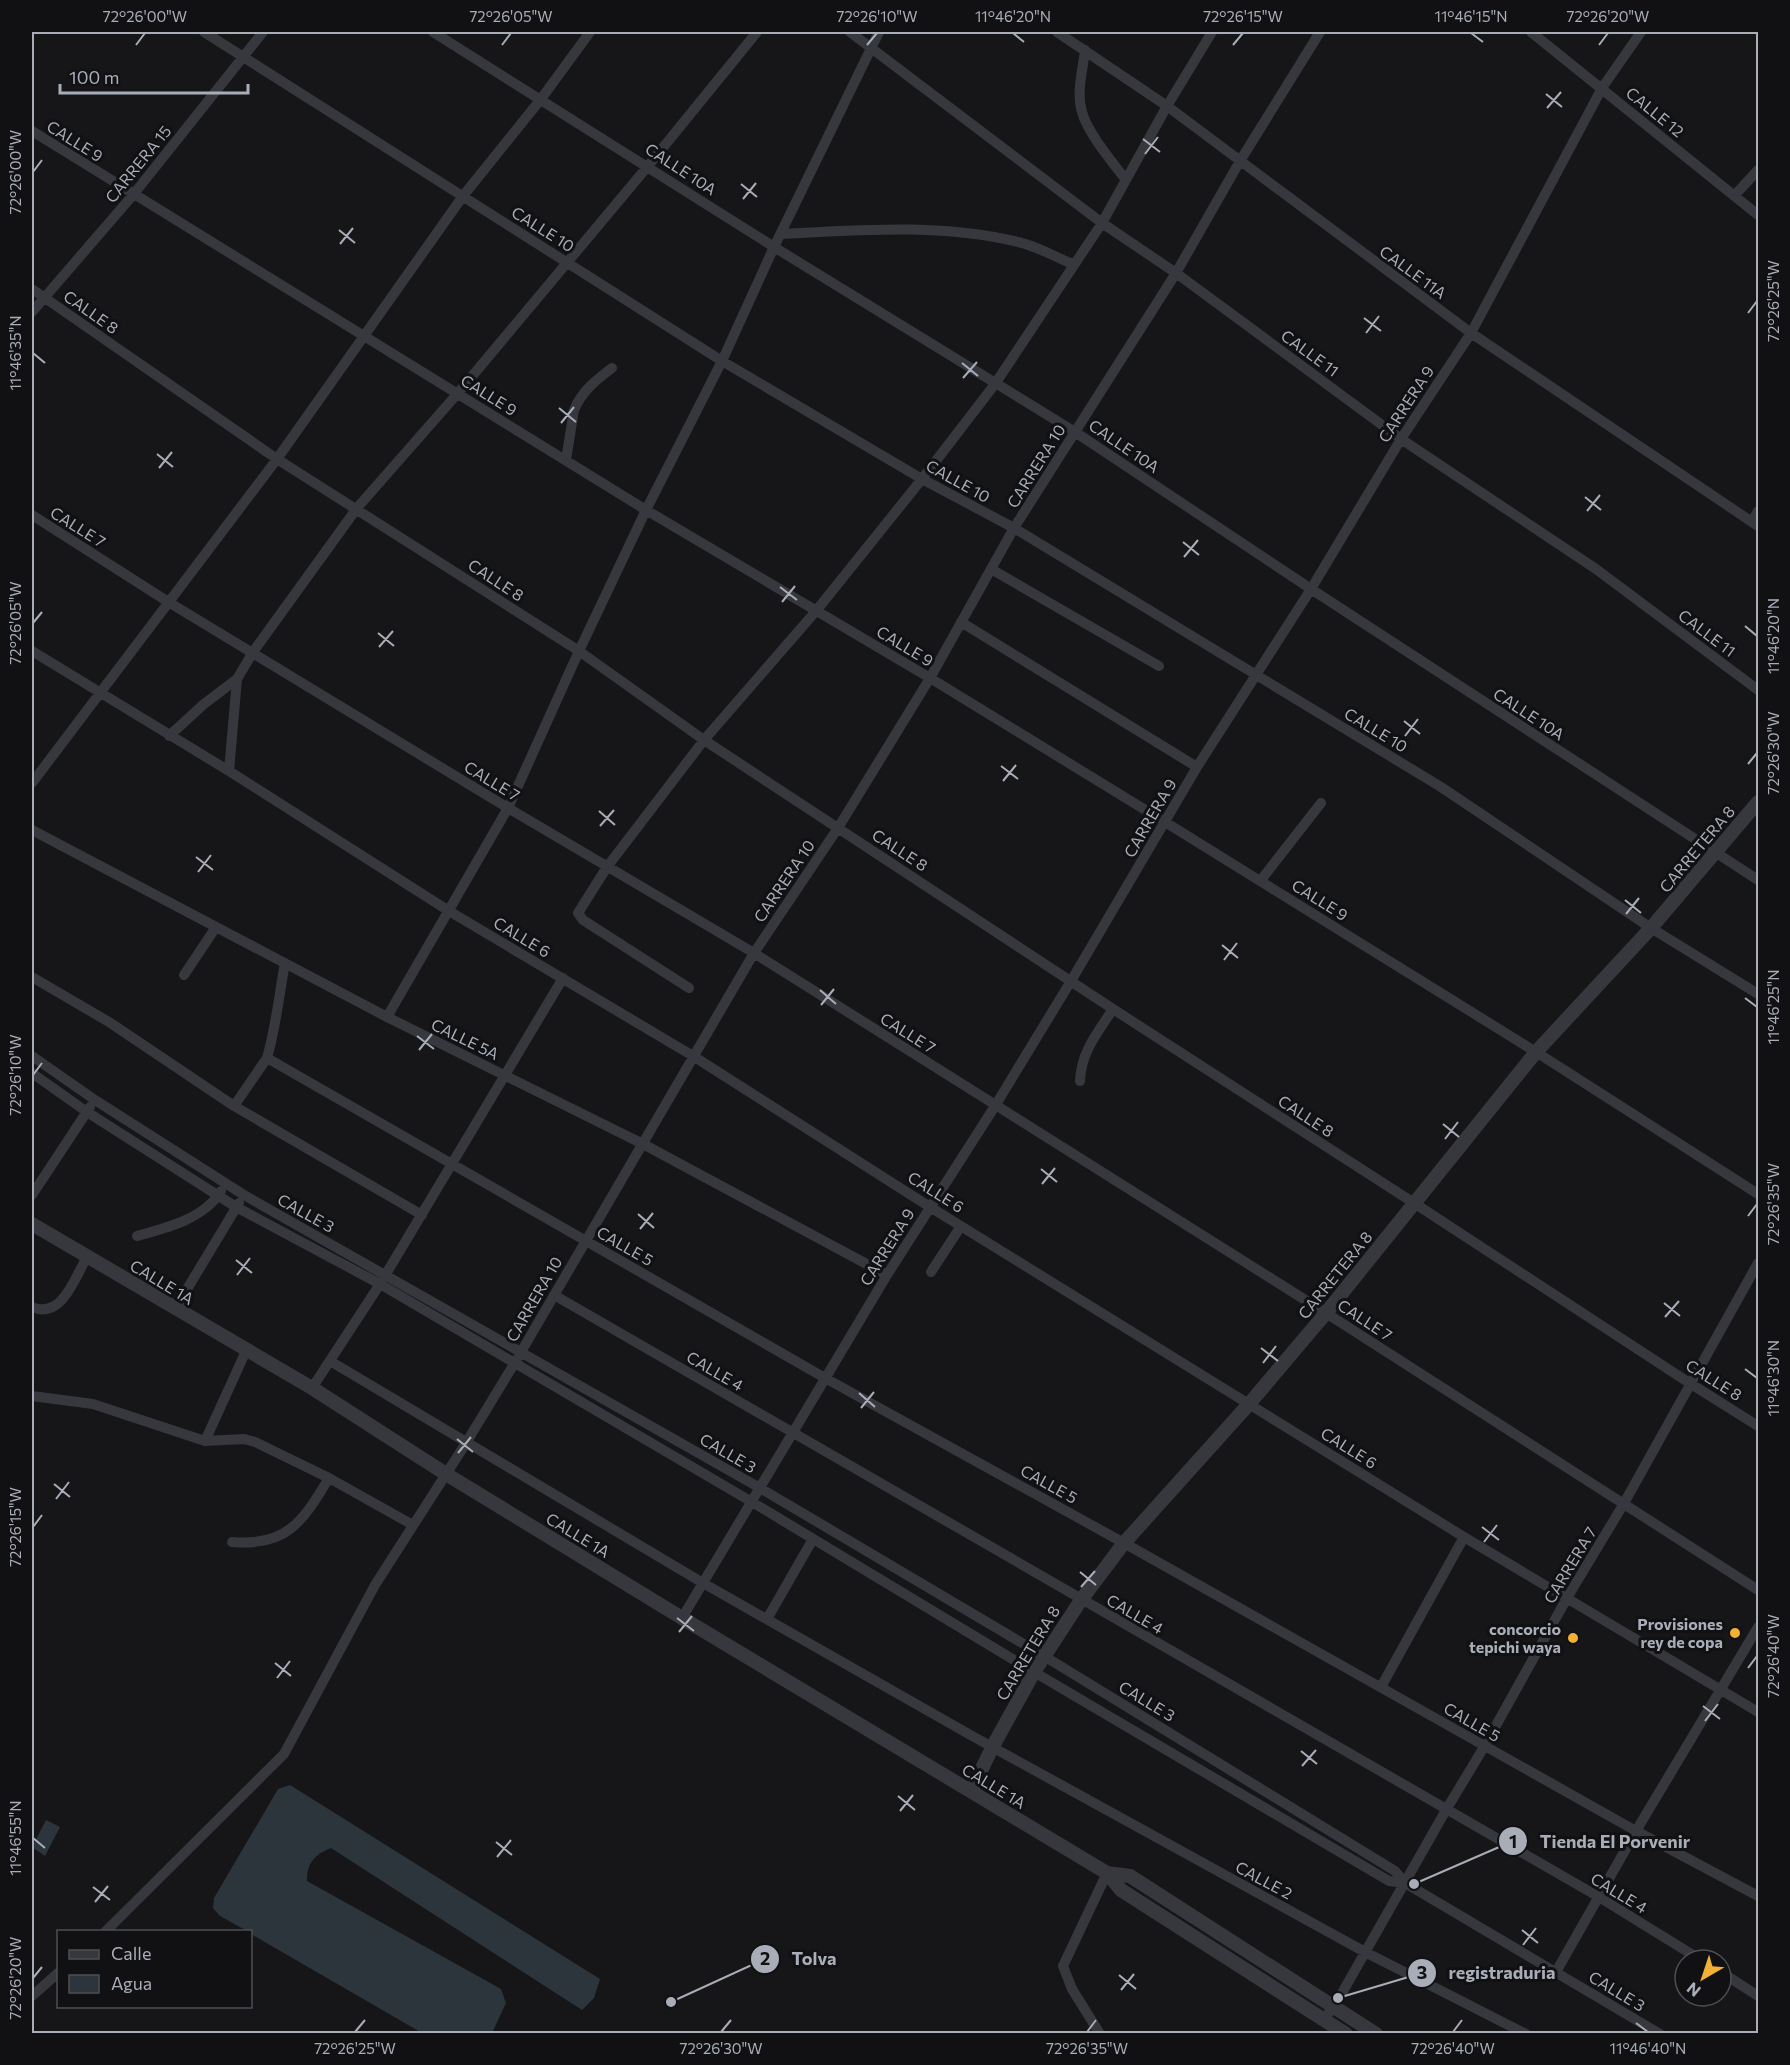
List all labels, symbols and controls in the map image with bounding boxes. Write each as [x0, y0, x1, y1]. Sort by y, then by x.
text: 72°26'00"W [103, 7, 187, 25]
text: 72°26'05"W [469, 7, 553, 25]
text: 72°26'10"W [837, 7, 917, 25]
text: 11°46'20"N [975, 7, 1051, 25]
text: 72°26'15"W [1203, 7, 1283, 25]
text: 11°46'15"N [1434, 7, 1508, 25]
text: 72°26'20"W [1567, 7, 1649, 25]
scale bar [60, 57, 248, 95]
text: 100 m [69, 66, 119, 88]
street label: CALLE 12 [1623, 83, 1688, 141]
street label: CALLE 9 [44, 116, 107, 165]
street label: CARRERA 15 [101, 121, 175, 206]
text: 72°26'00"W [6, 130, 24, 214]
street label: CALLE 10A [642, 139, 720, 199]
street label: CALLE 10 [508, 202, 578, 255]
street label: CALLE 11A [1376, 241, 1450, 302]
text: 72°26'25"W [1764, 260, 1782, 342]
street label: CALLE 8 [60, 286, 122, 337]
text: 11°46'35"N [6, 315, 24, 391]
street label: CALLE 11 [1278, 325, 1343, 380]
street label: CARRERA 9 [1374, 362, 1437, 446]
street label: CALLE 9 [458, 370, 521, 419]
street label: CALLE 10A [1085, 415, 1163, 476]
street label: CARRERA 10 [1002, 420, 1069, 511]
street label: CALLE 10 [923, 455, 994, 506]
street label: CALLE 7 [47, 502, 109, 551]
street label: CALLE 8 [465, 555, 528, 605]
text: 72°26'05"W [6, 581, 24, 665]
text: 11°46'20"N [1764, 598, 1782, 674]
street label: CALLE 11 [1675, 605, 1740, 660]
street label: CALLE 9 [874, 621, 937, 670]
street label: CALLE 10A [1490, 684, 1568, 744]
street label: CALLE 10 [1341, 703, 1411, 756]
text: 72°26'30"W [1764, 711, 1782, 795]
street label: CALLE 7 [461, 757, 523, 805]
street label: CARRERA 9 [1119, 775, 1180, 860]
street label: CARRETERA 8 [1655, 801, 1738, 896]
street label: CALLE 8 [869, 825, 932, 875]
street label: CARRERA 10 [749, 836, 818, 925]
street label: CALLE 9 [1289, 875, 1352, 924]
street label: CALLE 6 [491, 912, 554, 961]
text: 11°46'25"N [1764, 970, 1782, 1044]
street label: CALLE 7 [877, 1008, 939, 1057]
street label: CALLE 5A [428, 1014, 502, 1063]
text: 72°26'10"W [6, 1035, 24, 1115]
street label: CALLE 8 [1275, 1091, 1338, 1141]
text: 72°26'35"W [1764, 1163, 1782, 1245]
street label: CALLE 6 [905, 1167, 968, 1216]
street label: CALLE 3 [275, 1189, 338, 1236]
street label: CARRERA 9 [855, 1205, 918, 1289]
street label: CALLE 5 [594, 1222, 657, 1269]
street label: CARRETERA 8 [1293, 1227, 1376, 1322]
street label: CARRERA 10 [502, 1253, 566, 1345]
street label: CALLE 1A [127, 1255, 197, 1308]
street label: CALLE 7 [1334, 1295, 1396, 1344]
text: 11°46'30"N [1764, 1340, 1782, 1416]
street label: CALLE 4 [683, 1347, 747, 1395]
street label: CALLE 8 [1683, 1355, 1746, 1404]
street label: CALLE 6 [1318, 1423, 1381, 1472]
street label: CALLE 3 [697, 1429, 760, 1476]
street label: CALLE 5 [1017, 1460, 1081, 1507]
text: 72°26'15"W [6, 1487, 24, 1567]
street label: CALLE 1A [543, 1508, 613, 1561]
street label: CARRERA 7 [1539, 1523, 1600, 1607]
street label: CALLE 4 [1103, 1590, 1167, 1638]
street label: CARRETERA 8 [992, 1602, 1063, 1704]
place label: Provisiones rey de copa [1637, 1614, 1723, 1651]
text: 72°26'40"W [1764, 1614, 1782, 1698]
place label: concorcio tepichi waya [1469, 1619, 1561, 1656]
marker: Provisiones rey de copa [1728, 1626, 1742, 1640]
marker: concorcio tepichi waya [1566, 1631, 1580, 1645]
street label: CALLE 3 [1116, 1676, 1179, 1725]
street label: CALLE 5 [1441, 1698, 1504, 1745]
street label: CALLE 1A [959, 1759, 1029, 1812]
text: 11°46'55"N [6, 1800, 24, 1876]
callout: Tienda El Porvenir [1498, 1823, 1702, 1859]
text: 1 [1509, 1830, 1517, 1852]
text: Tienda El Porvenir [1540, 1830, 1691, 1852]
street label: CALLE 2 [1233, 1857, 1296, 1902]
street label: CALLE 4 [1588, 1868, 1651, 1917]
legend [57, 1930, 252, 2008]
text: 72°26'20"W [6, 1937, 24, 2019]
callout: Tolva [750, 1941, 849, 1977]
text: Calle [111, 1942, 151, 1964]
text: 2 [760, 1947, 770, 1969]
text: Tolva [791, 1947, 837, 1969]
north arrow [1673, 1948, 1733, 2008]
callout: registraduria [1407, 1955, 1567, 1991]
text: 3 [1417, 1961, 1427, 1983]
text: registraduria [1449, 1961, 1555, 1983]
street label: CALLE 3 [1586, 1966, 1649, 2015]
text: Agua [111, 1972, 152, 1994]
text: N [1683, 1979, 1704, 2001]
text: 72°26'25"W [314, 2039, 396, 2057]
text: 72°26'30"W [679, 2039, 763, 2057]
text: 72°26'35"W [1046, 2039, 1128, 2057]
text: 72°26'40"W [1411, 2039, 1495, 2057]
text: 11°46'40"N [1610, 2039, 1686, 2057]

